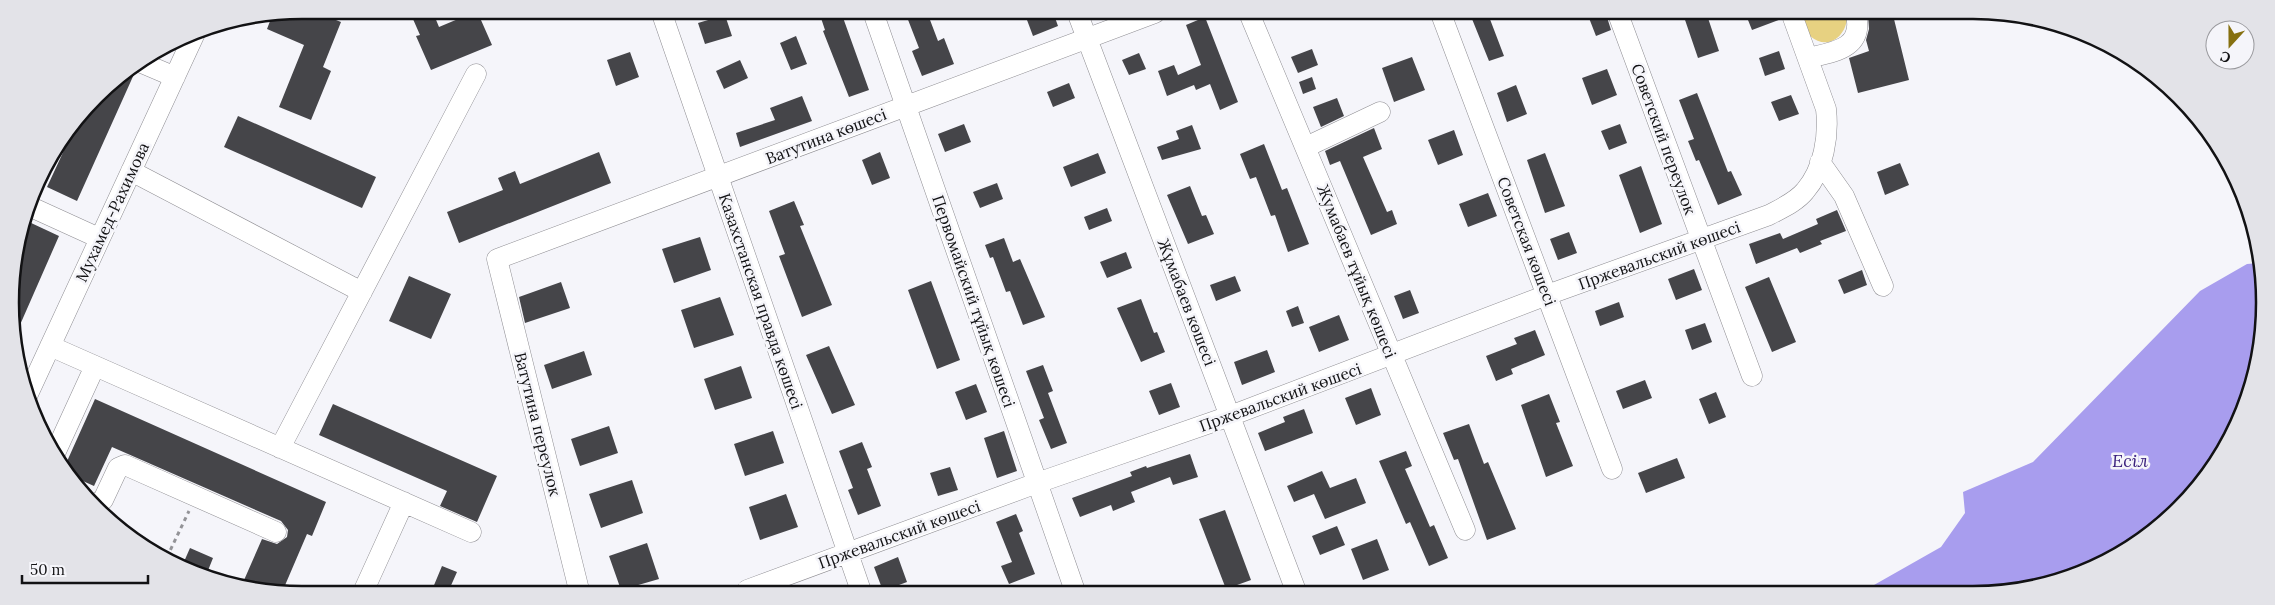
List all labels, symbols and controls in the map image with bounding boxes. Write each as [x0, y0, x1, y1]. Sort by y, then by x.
north arrow [2205, 20, 2255, 70]
text: С [2217, 47, 2233, 67]
street label: Советский переулок [1627, 61, 1701, 218]
street label: Ватутина көшесі [763, 104, 889, 168]
street label: Мухамед-Рахимова [71, 139, 153, 285]
street label: Советская көшесі [1493, 174, 1561, 308]
street label: Жумабаев тұйық көшесі [1313, 181, 1401, 361]
street label: Казахстанская правда көшесі [715, 191, 807, 411]
street label: Первомайский тұйық көшесі [928, 192, 1020, 410]
street label: Пржевальский көшесі [1575, 216, 1743, 294]
street label: Жұмабаев көшесі [1154, 236, 1220, 368]
street label: Ватутина переулок [510, 350, 566, 498]
street label: Пржевальский көшесі [1196, 358, 1364, 436]
water label: Есіл [2112, 449, 2149, 472]
street label: Пржевальский көшесі [815, 495, 983, 573]
scale bar [22, 552, 149, 584]
text: 50 m [30, 560, 65, 579]

